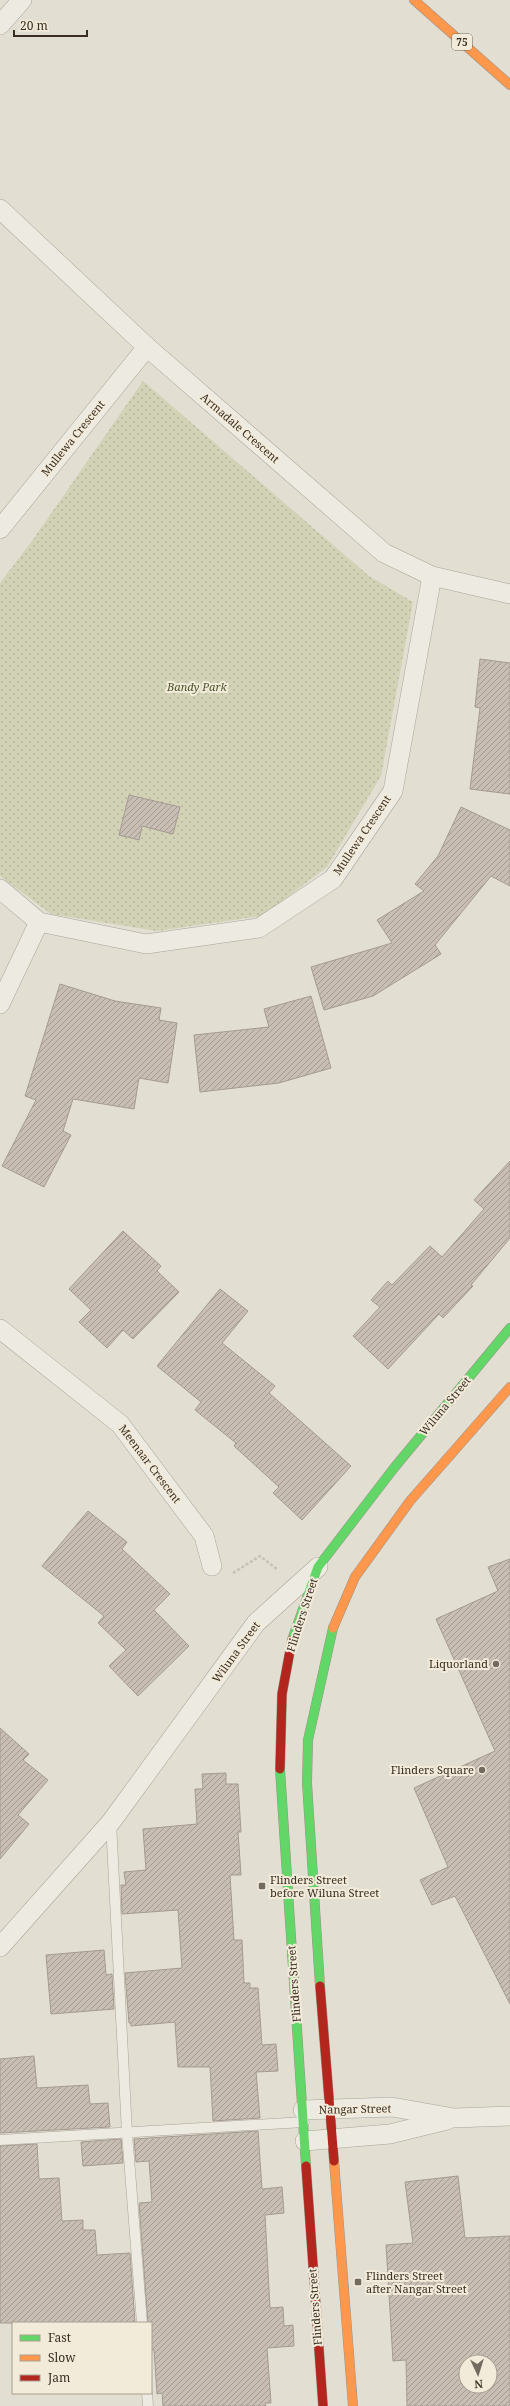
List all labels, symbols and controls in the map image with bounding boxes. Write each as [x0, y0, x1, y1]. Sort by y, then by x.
scale bar [14, 12, 87, 38]
text: 20 m [20, 17, 48, 34]
road number: 75 [452, 34, 472, 50]
street label: Armadale Crescent [198, 389, 283, 466]
street label: Mullewa Crescent [37, 397, 108, 479]
park label: Bandy Park [166, 679, 228, 694]
street label: Mullewa Crescent [329, 792, 394, 878]
street label: Wiluna Street [416, 1373, 474, 1438]
street label: Meenaar Crescent [116, 1421, 185, 1506]
street label: Flinders Street [283, 1576, 321, 1654]
street label: Wiluna Street [208, 1618, 263, 1685]
place label: Liquorland [429, 1656, 488, 1671]
marker: Liquorland [491, 1659, 501, 1669]
place label: Flinders Square [391, 1762, 474, 1777]
marker: Flinders Square [477, 1765, 487, 1775]
place label: Flinders Street before Wiluna Street [270, 1872, 379, 1900]
marker: Flinders Street before Wiluna Street [257, 1881, 267, 1891]
street label: Flinders Street [283, 1945, 304, 2023]
street label: Nangar Street [319, 2100, 391, 2117]
street label: Flinders Street [304, 2268, 325, 2346]
place label: Flinders Street after Nangar Street [366, 2268, 467, 2296]
marker: Flinders Street after Nangar Street [353, 2277, 363, 2287]
legend [12, 2322, 152, 2394]
text: Fast [48, 2329, 71, 2346]
text: Slow [48, 2349, 76, 2366]
north arrow [458, 2354, 498, 2394]
text: Jam [47, 2369, 70, 2386]
text: N [474, 2377, 484, 2392]

